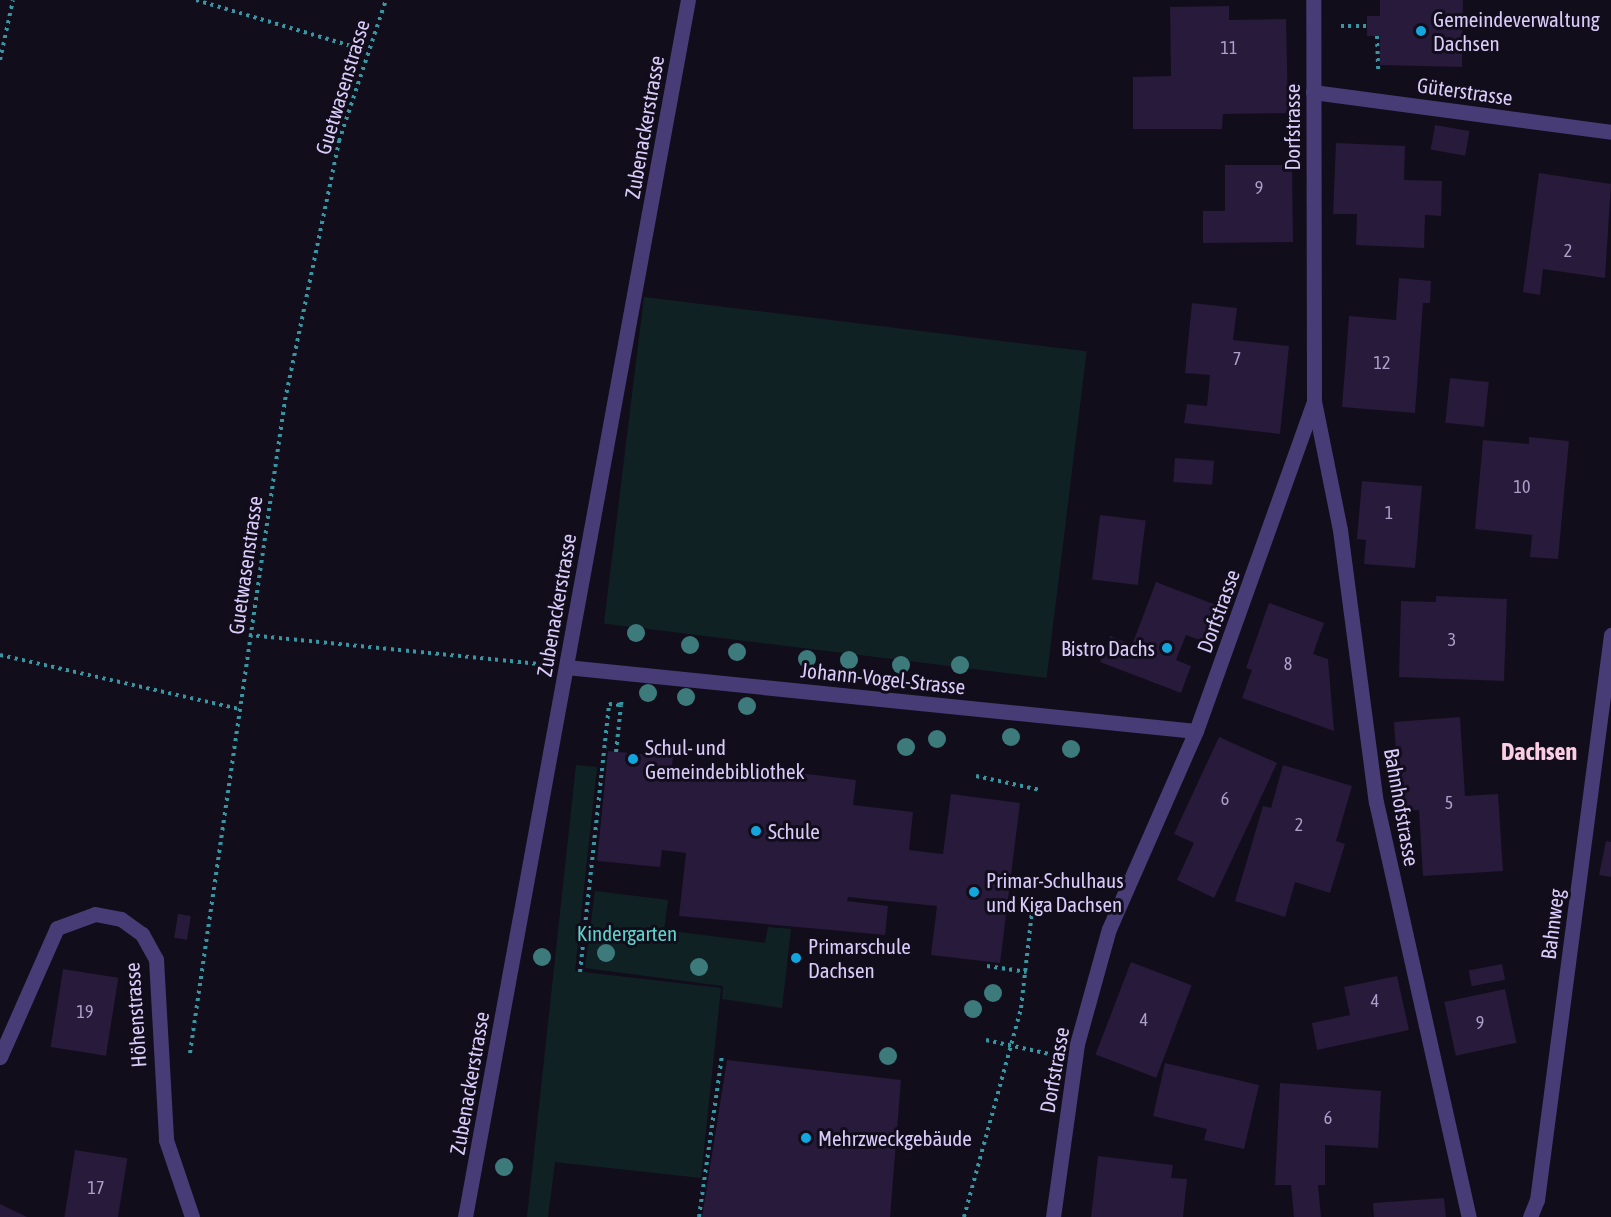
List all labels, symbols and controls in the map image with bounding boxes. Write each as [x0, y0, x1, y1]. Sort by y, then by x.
place label: Gemeindeverwaltung Dachsen [1433, 6, 1600, 56]
street label: Guetwasenstrasse [310, 17, 374, 157]
marker: Gemeindeverwaltung Dachsen [1414, 24, 1428, 38]
house number: 11 [1221, 37, 1237, 59]
street label: Zubenackerstrasse [619, 54, 669, 200]
street label: Güterstrasse [1416, 72, 1514, 110]
street label: Dorfstrasse [1279, 84, 1305, 170]
house number: 9 [1255, 177, 1263, 199]
house number: 2 [1564, 240, 1572, 262]
house number: 7 [1233, 348, 1241, 370]
house number: 12 [1374, 352, 1390, 374]
house number: 10 [1514, 476, 1530, 498]
street label: Guetwasenstrasse [223, 494, 267, 636]
house number: 1 [1385, 502, 1393, 524]
street label: Zubenackerstrasse [531, 532, 581, 678]
street label: Dorfstrasse [1191, 566, 1245, 656]
house number: 3 [1448, 629, 1456, 651]
place label: Bistro Dachs [1061, 635, 1155, 661]
marker: Bistro Dachs [1160, 641, 1174, 655]
house number: 8 [1284, 653, 1292, 675]
street label: Johann-Vogel-Strasse [799, 657, 967, 699]
place label: Schul- und Gemeindebibliothek [645, 734, 805, 784]
district label: Dachsen [1501, 738, 1577, 766]
street label: Bahnhofstrasse [1379, 746, 1425, 868]
marker: Schul- und Gemeindebibliothek [626, 752, 640, 766]
house number: 6 [1221, 788, 1229, 810]
house number: 5 [1445, 792, 1453, 814]
house number: 2 [1295, 814, 1303, 836]
place label: Schule [768, 818, 820, 844]
marker: Schule [749, 824, 763, 838]
place label: Primar-Schulhaus und Kiga Dachsen [986, 867, 1124, 917]
marker: Primar-Schulhaus und Kiga Dachsen [967, 885, 981, 899]
street label: Bahnweg [1535, 887, 1569, 961]
park label: Kindergarten [577, 920, 677, 946]
place label: Primarschule Dachsen [808, 933, 911, 983]
marker: Primarschule Dachsen [789, 951, 803, 965]
street label: Höhenstrasse [119, 962, 151, 1068]
house number: 4 [1371, 990, 1379, 1012]
house number: 19 [77, 1001, 93, 1023]
house number: 4 [1140, 1009, 1148, 1031]
street label: Zubenackerstrasse [444, 1010, 494, 1156]
house number: 9 [1476, 1012, 1484, 1034]
street label: Dorfstrasse [1034, 1025, 1074, 1115]
house number: 6 [1324, 1107, 1332, 1129]
place label: Mehrzweckgebäude [818, 1125, 972, 1151]
marker: Mehrzweckgebäude [799, 1131, 813, 1145]
house number: 17 [88, 1177, 104, 1199]

